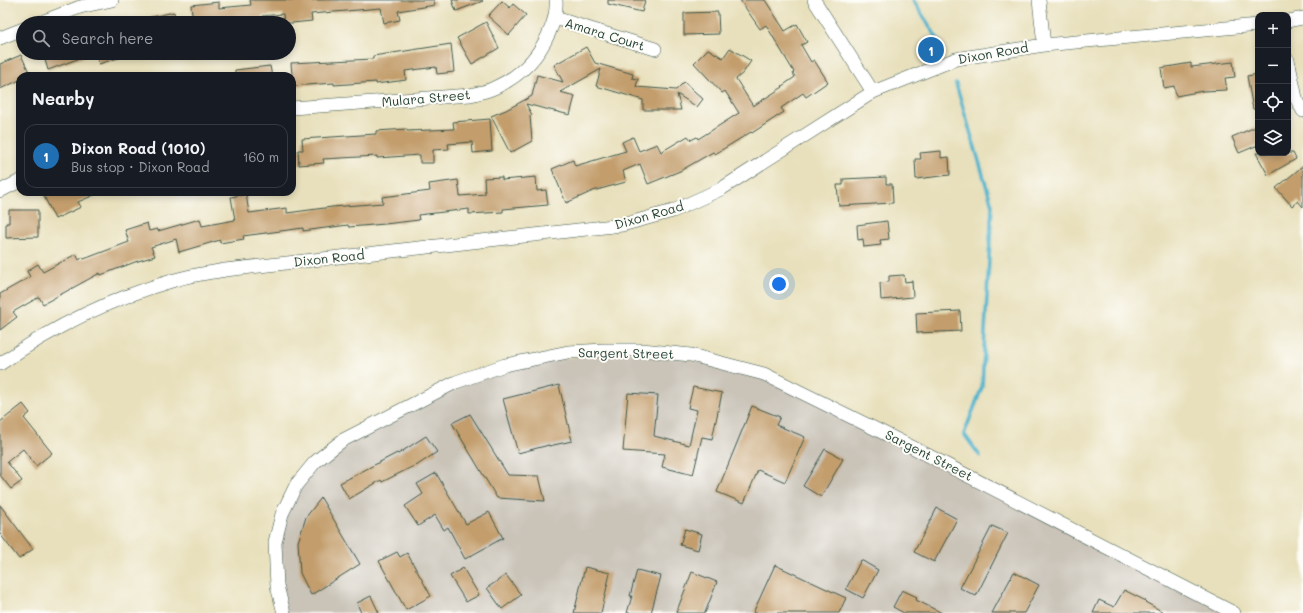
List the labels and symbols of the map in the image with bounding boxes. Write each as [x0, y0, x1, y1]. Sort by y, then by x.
street label: Amara Court [563, 13, 647, 54]
pin: 1 [918, 35, 944, 65]
street label: Dixon Road [956, 38, 1029, 67]
street label: Mulara Street [381, 85, 471, 110]
street label: Dixon Road [612, 197, 685, 232]
street label: Dixon Road [293, 245, 365, 270]
your location [769, 274, 789, 294]
street label: Sargent Street [578, 343, 674, 362]
street label: Sargent Street [883, 425, 976, 484]

